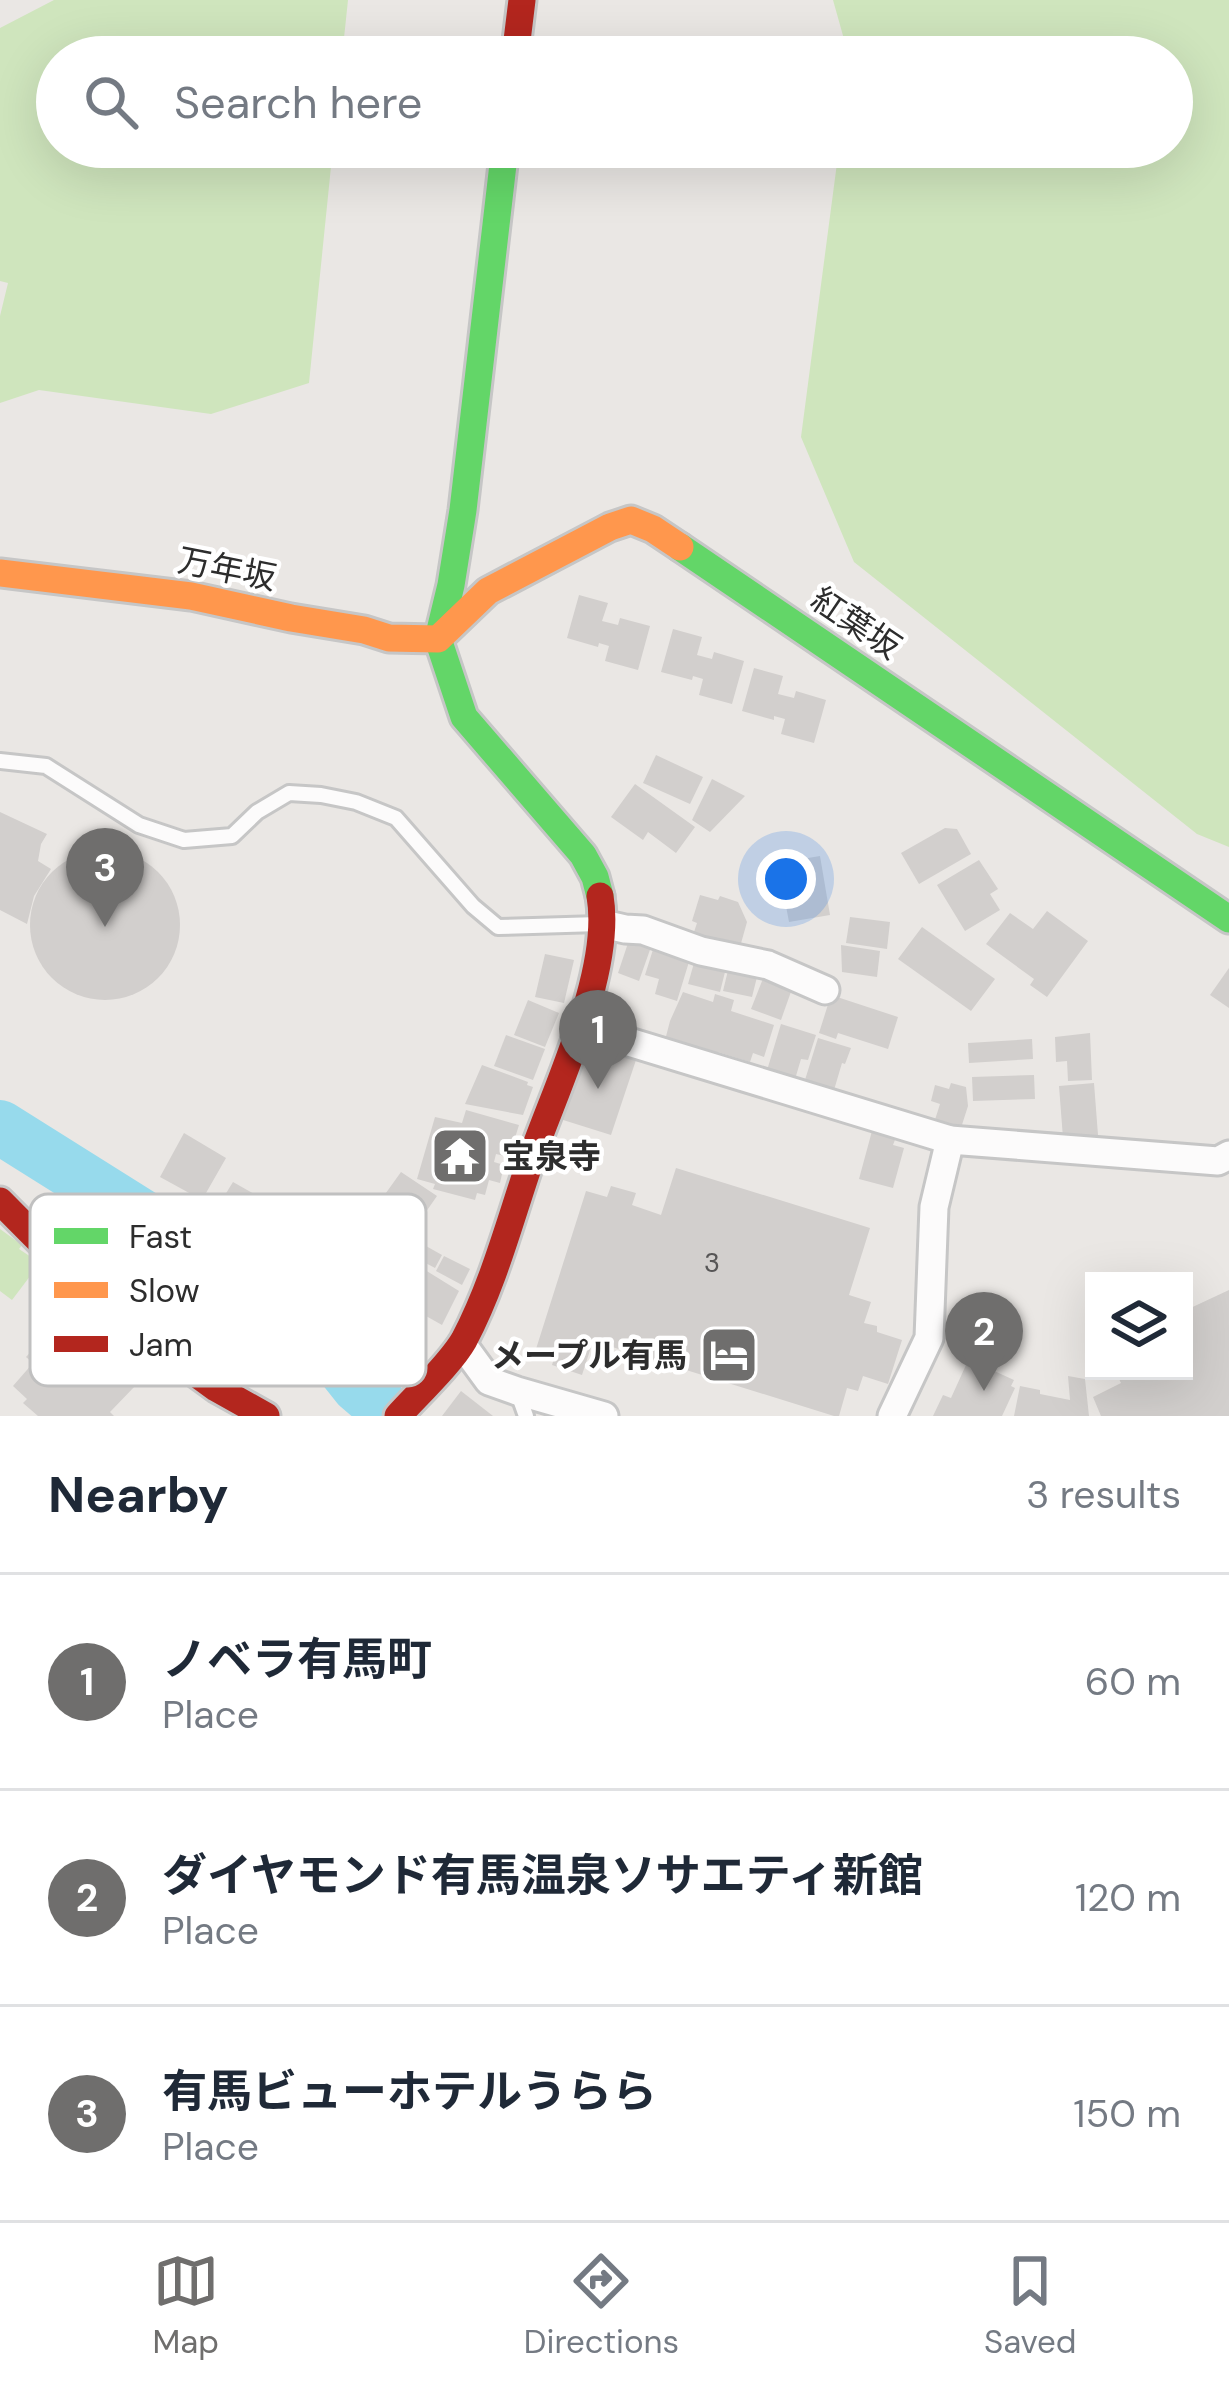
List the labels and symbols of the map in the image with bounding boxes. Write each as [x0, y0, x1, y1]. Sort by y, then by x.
street label: 万年坂 [174, 538, 280, 600]
street label: 紅葉坂 [803, 577, 909, 669]
pin: 3 [66, 828, 144, 927]
your location [756, 849, 816, 909]
pin: 1 [559, 990, 637, 1089]
temple icon: 宝泉寺 [429, 1125, 491, 1187]
place label: 宝泉寺 [502, 1135, 601, 1178]
legend [30, 1194, 426, 1386]
text: Fast [129, 1215, 192, 1258]
house number: 3 [704, 1245, 720, 1280]
text: Slow [129, 1269, 200, 1312]
pin: 2 [945, 1292, 1023, 1391]
text: Jam [129, 1323, 193, 1366]
hotel icon: メープル有馬 [698, 1324, 760, 1386]
place label: メープル有馬 [491, 1334, 687, 1377]

